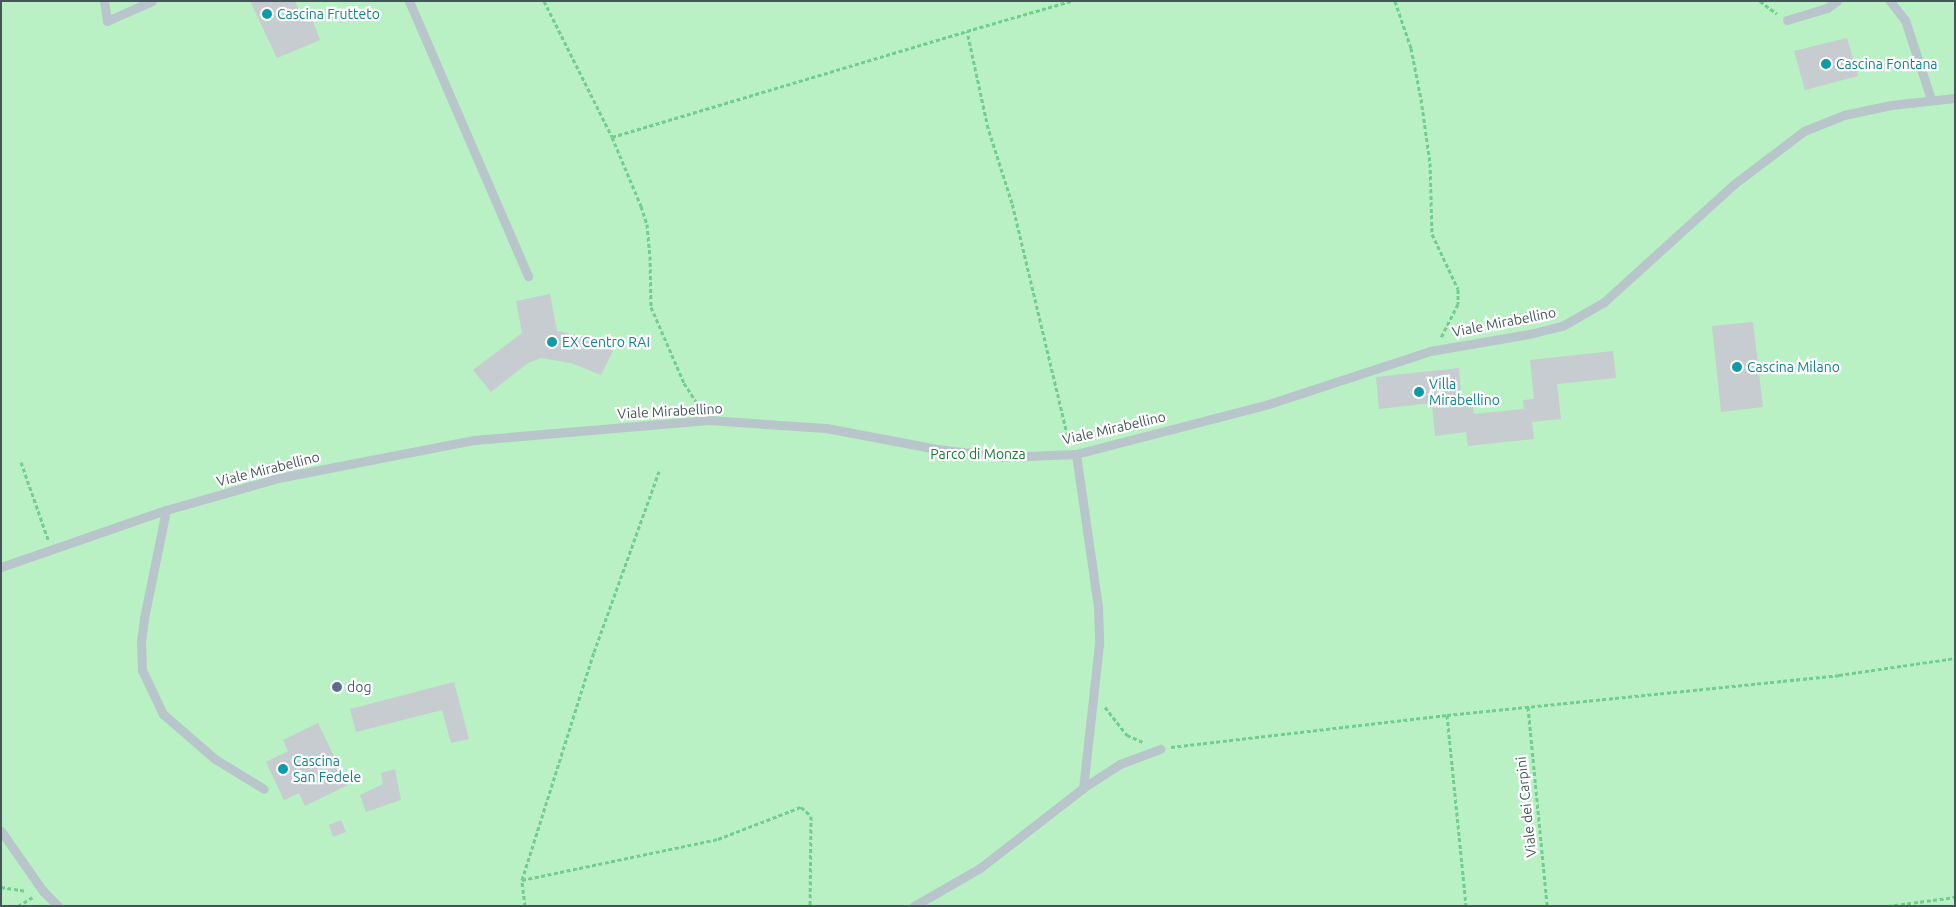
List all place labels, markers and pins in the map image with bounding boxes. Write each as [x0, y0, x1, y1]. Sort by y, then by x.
place label: Cascina Frutteto [277, 6, 380, 22]
marker: Cascina Frutteto [261, 8, 273, 20]
place label: Cascina Fontana [1836, 56, 1938, 72]
marker: Cascina Fontana [1820, 58, 1832, 70]
place label: EX Centro RAI [562, 334, 650, 350]
marker: EX Centro RAI [546, 336, 558, 348]
place label: Cascina Milano [1747, 359, 1840, 375]
marker: Cascina Milano [1731, 361, 1743, 373]
place label: Villa Mirabellino [1429, 376, 1500, 408]
marker: Villa Mirabellino [1413, 386, 1425, 398]
place label: dog [347, 679, 371, 695]
marker: dog [331, 681, 343, 693]
place label: Cascina San Fedele [293, 753, 361, 786]
marker: Cascina San Fedele [277, 763, 289, 775]

